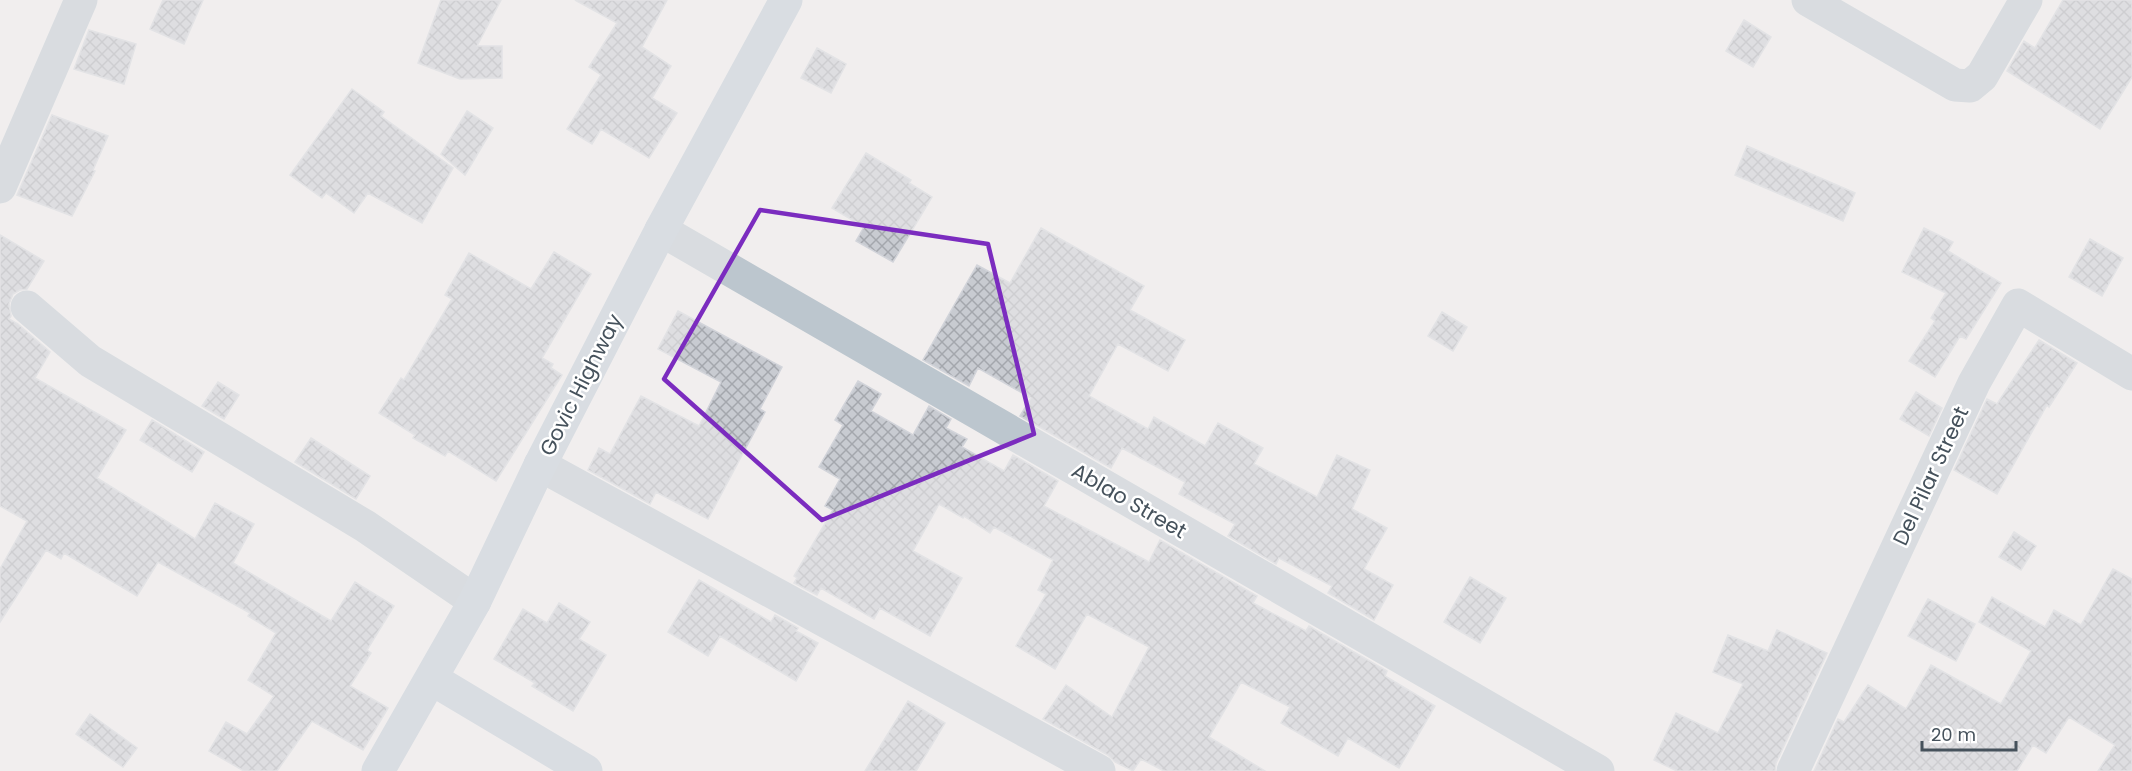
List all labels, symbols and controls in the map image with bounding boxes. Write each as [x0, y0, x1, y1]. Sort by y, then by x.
street label: Govic Highway [532, 309, 629, 461]
street label: Del Pilar Street [1886, 402, 1975, 550]
street label: Ablao Street [1066, 456, 1192, 545]
scale bar [1922, 714, 2016, 752]
text: 20 m [1931, 722, 1976, 747]

